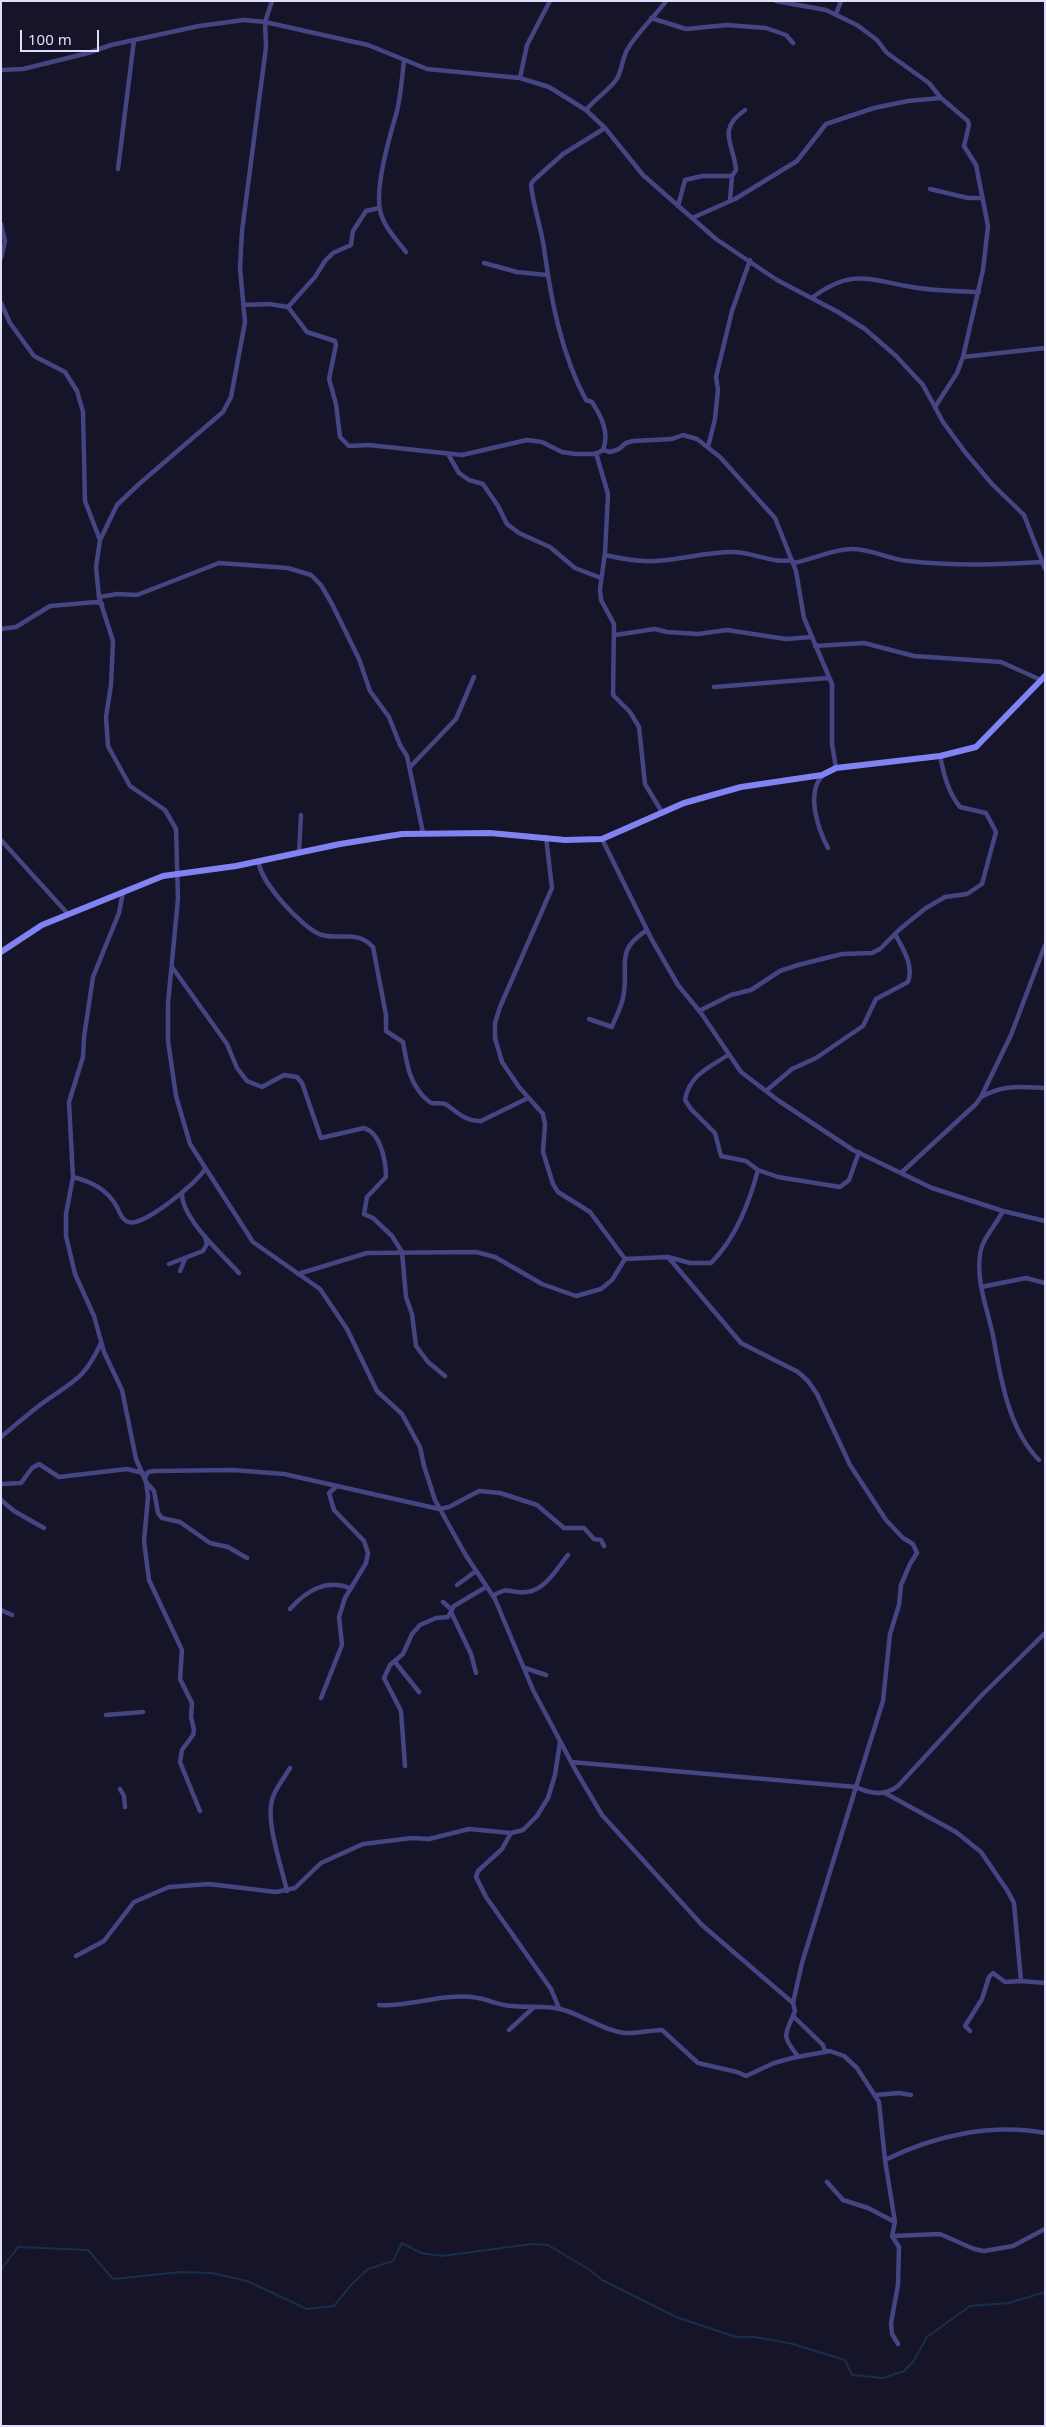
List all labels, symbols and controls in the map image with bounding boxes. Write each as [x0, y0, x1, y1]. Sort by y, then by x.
scale bar [22, 20, 101, 52]
text: 100 m [28, 29, 72, 49]

